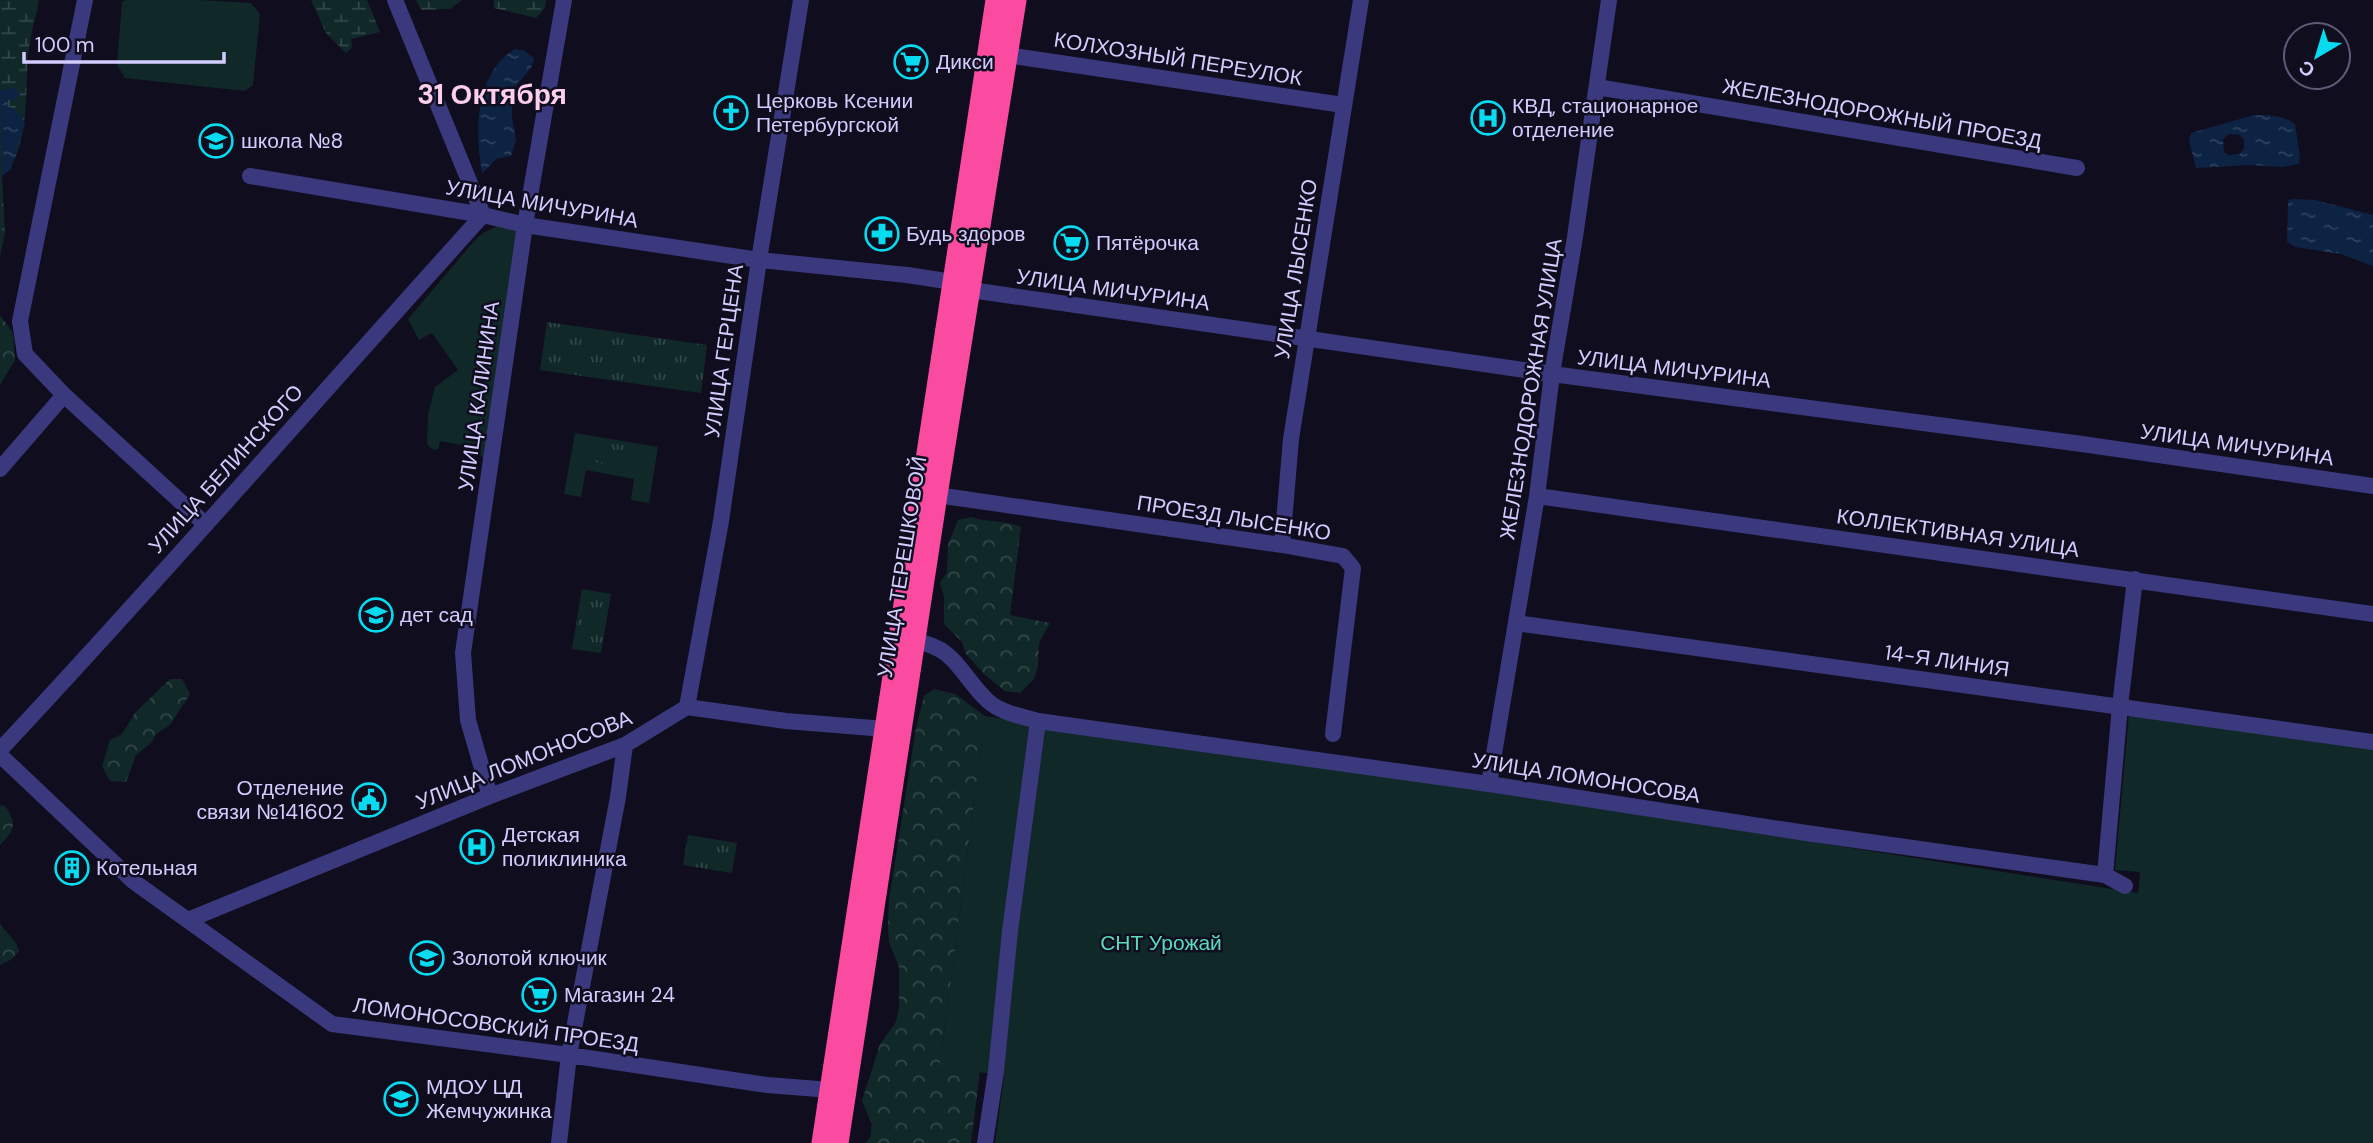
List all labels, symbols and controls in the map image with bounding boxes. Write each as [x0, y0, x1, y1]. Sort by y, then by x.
scale bar [24, 21, 224, 65]
north arrow [2282, 21, 2352, 91]
street label: КОЛХОЗНЫЙ ПЕРЕУЛОК [1052, 26, 1305, 93]
text: 100 m [35, 31, 95, 59]
supermarket icon: Дикси [892, 43, 930, 81]
place label: Дикси [936, 48, 994, 76]
text: С [2294, 55, 2320, 83]
street label: ЖЕЛЕЗНОДОРОЖНЫЙ ПРОЕЗД [1720, 72, 2044, 156]
district label: 31 Октября [417, 76, 567, 113]
place label: Церковь Ксении Петербургской [756, 87, 913, 139]
place label: КВД, стационарное отделение [1512, 92, 1698, 144]
church icon: Церковь Ксении Петербургской [712, 94, 750, 132]
hospital icon: КВД, стационарное отделение [1469, 99, 1507, 137]
school or university icon: школа №8 [197, 122, 235, 160]
place label: школа №8 [241, 127, 343, 155]
street label: УЛИЦА МИЧУРИНА [444, 173, 640, 235]
street label: УЛИЦА ЛЫСЕНКО [1268, 177, 1324, 361]
pharmacy icon: Будь здоров [863, 215, 901, 253]
place label: Будь здоров [906, 220, 1026, 248]
supermarket icon: Пятёрочка [1052, 224, 1090, 262]
place label: Пятёрочка [1096, 229, 1199, 257]
street label: ЖЕЛЕЗНОДОРОЖНАЯ УЛИЦА [1493, 236, 1569, 542]
street label: УЛИЦА ГЕРЦЕНА [698, 263, 750, 439]
street label: УЛИЦА МИЧУРИНА [1015, 263, 1211, 317]
street label: УЛИЦА КАЛИНИНА [452, 299, 506, 493]
street label: УЛИЦА МИЧУРИНА [1576, 343, 1772, 395]
street label: УЛИЦА БЕЛИНСКОГО [142, 378, 310, 560]
street label: УЛИЦА МИЧУРИНА [2139, 418, 2335, 472]
street label: УЛИЦА ТЕРЕШКОВОЙ [871, 454, 933, 680]
street label: ПРОЕЗД ЛЫСЕНКО [1135, 489, 1333, 547]
street label: КОЛЛЕКТИВНАЯ УЛИЦА [1835, 502, 2081, 564]
school or university icon: дет сад [357, 596, 395, 634]
place label: дет сад [400, 601, 473, 629]
street label: 14-Я ЛИНИЯ [1883, 638, 2011, 684]
street label: УЛИЦА ЛОМОНОСОВА [412, 704, 636, 816]
street label: УЛИЦА ЛОМОНОСОВА [1470, 746, 1702, 810]
place label: Отделение связи №141602 [196, 774, 344, 826]
public building icon: Отделение связи №141602 [350, 781, 388, 819]
place label: Детская поликлиника [502, 821, 627, 873]
hospital icon: Детская поликлиника [458, 828, 496, 866]
building icon: Котельная [53, 849, 91, 887]
place label: Котельная [96, 854, 198, 882]
park label: СНТ Урожай [1100, 929, 1222, 957]
school or university icon: Золотой ключик [408, 939, 446, 977]
place label: Золотой ключик [452, 944, 608, 972]
supermarket icon: Магазин 24 [520, 976, 558, 1014]
place label: Магазин 24 [564, 981, 675, 1009]
street label: ЛОМОНОСОВСКИЙ ПРОЕЗД [351, 991, 641, 1059]
place label: МДОУ ЦД Жемчужинка [426, 1073, 552, 1125]
school or university icon: МДОУ ЦД Жемчужинка [382, 1080, 420, 1118]

